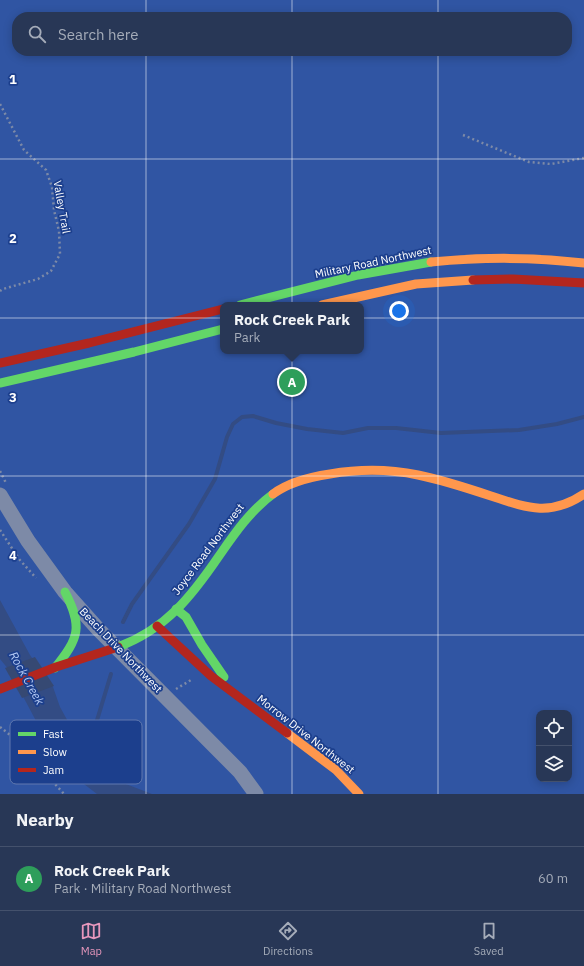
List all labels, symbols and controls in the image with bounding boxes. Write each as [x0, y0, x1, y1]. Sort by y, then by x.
search box [12, 12, 572, 56]
icon: search [26, 23, 48, 45]
text: Search here [58, 25, 138, 44]
text: 1 [9, 71, 17, 88]
street label: Valley Trail [50, 179, 74, 235]
text: 2 [9, 230, 17, 247]
street label: Military Road Northwest [313, 243, 433, 281]
your location [389, 301, 409, 321]
popup [220, 302, 364, 354]
text: Rock Creek Park [234, 310, 350, 329]
text: Park [234, 329, 260, 346]
pin: A [279, 367, 305, 397]
text: 3 [9, 389, 17, 406]
street label: Joyce Road Northwest [169, 500, 247, 597]
text: 4 [9, 547, 17, 564]
street label: Beach Drive Northwest [77, 604, 165, 696]
water label: Rock Creek [6, 649, 48, 708]
street label: Morrow Drive Northwest [254, 692, 358, 777]
map controls [536, 710, 572, 782]
button: locate [536, 710, 572, 746]
legend [10, 720, 142, 784]
text: Fast [43, 727, 64, 741]
text: Slow [43, 745, 67, 759]
button: layers [536, 746, 572, 782]
text: Jam [43, 763, 64, 777]
text: Nearby [16, 809, 74, 831]
text: Rock Creek Park [54, 861, 170, 880]
text: A [25, 870, 33, 887]
text: 60 m [538, 870, 568, 887]
text: Park · Military Road Northwest [54, 880, 231, 897]
tab: Map [80, 920, 102, 958]
tab: Directions [263, 920, 313, 958]
tab: Saved [474, 920, 504, 958]

